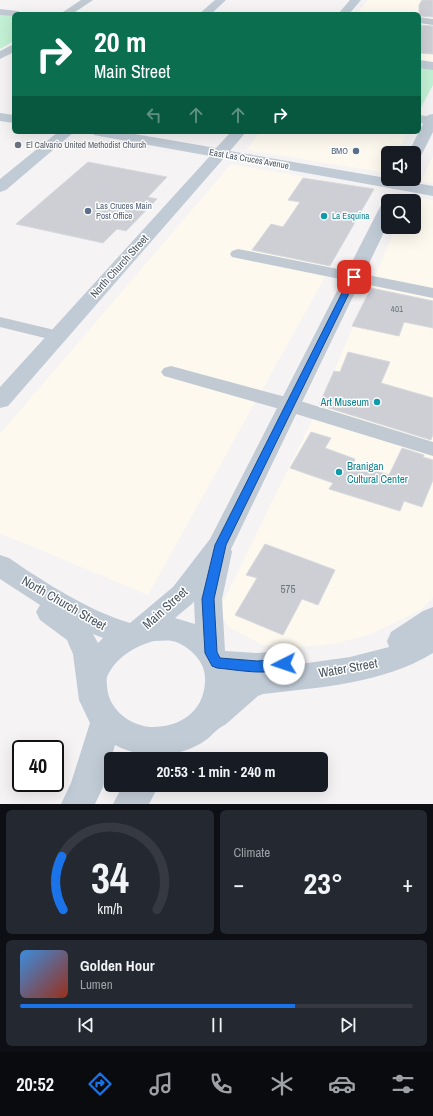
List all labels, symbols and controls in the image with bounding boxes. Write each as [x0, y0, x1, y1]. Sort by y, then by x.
text: 20 m [94, 23, 146, 61]
icon: right [28, 28, 80, 80]
text: Main Street [94, 59, 170, 84]
icon: left [143, 104, 165, 126]
icon: ahead [185, 104, 207, 126]
icon: ahead [227, 104, 249, 126]
icon: right [269, 104, 291, 126]
place label: El Calvario United Methodist Church [26, 139, 146, 151]
marker: El Calvario United Methodist Church [13, 140, 23, 150]
place label: BMO [331, 145, 348, 157]
street label: East Las Cruces Avenue [208, 146, 290, 172]
marker: BMO [351, 146, 361, 156]
map controls [381, 146, 421, 234]
button: sound [381, 146, 421, 186]
button: search [381, 194, 421, 234]
place label: Las Cruces Main Post Office [96, 200, 152, 222]
marker: Las Cruces Main Post Office [83, 206, 93, 216]
place label: La Esquina [332, 210, 369, 222]
marker: La Esquina [319, 211, 329, 221]
street label: North Church Street [87, 231, 151, 300]
pin [337, 260, 371, 294]
icon: arrive [343, 266, 365, 288]
house number: 401 [391, 303, 403, 315]
place label: Art Museum [319, 395, 369, 409]
marker: Art Museum [372, 397, 382, 407]
place label: Branigan Cultural Center [347, 459, 408, 486]
marker: Branigan Cultural Center [334, 467, 344, 477]
street label: North Church Street [19, 572, 109, 634]
house number: 575 [280, 582, 296, 596]
street label: Main Street [139, 583, 191, 633]
position arrow [263, 643, 305, 685]
street label: Water Street [317, 654, 379, 682]
speed limit sign: 40 [12, 740, 64, 792]
text: 20:53 · 1 min · 240 m [157, 761, 275, 782]
text: Climate [234, 844, 270, 861]
text: 34 [91, 850, 129, 906]
text: 23° [304, 863, 343, 903]
text: − [234, 869, 244, 899]
text: + [402, 869, 413, 899]
text: km/h [97, 899, 122, 918]
text: Golden Hour [80, 955, 155, 976]
text: Lumen [80, 976, 113, 993]
icon: previous [75, 1014, 97, 1036]
icon: pause [206, 1014, 228, 1036]
icon: next [337, 1014, 359, 1036]
icon: directions [86, 1070, 114, 1098]
icon: music [147, 1070, 175, 1098]
icon: phone [207, 1070, 235, 1098]
icon: climate [268, 1070, 296, 1098]
icon: car [328, 1070, 356, 1098]
icon: filters [389, 1070, 417, 1098]
text: 20:52 [16, 1072, 54, 1097]

